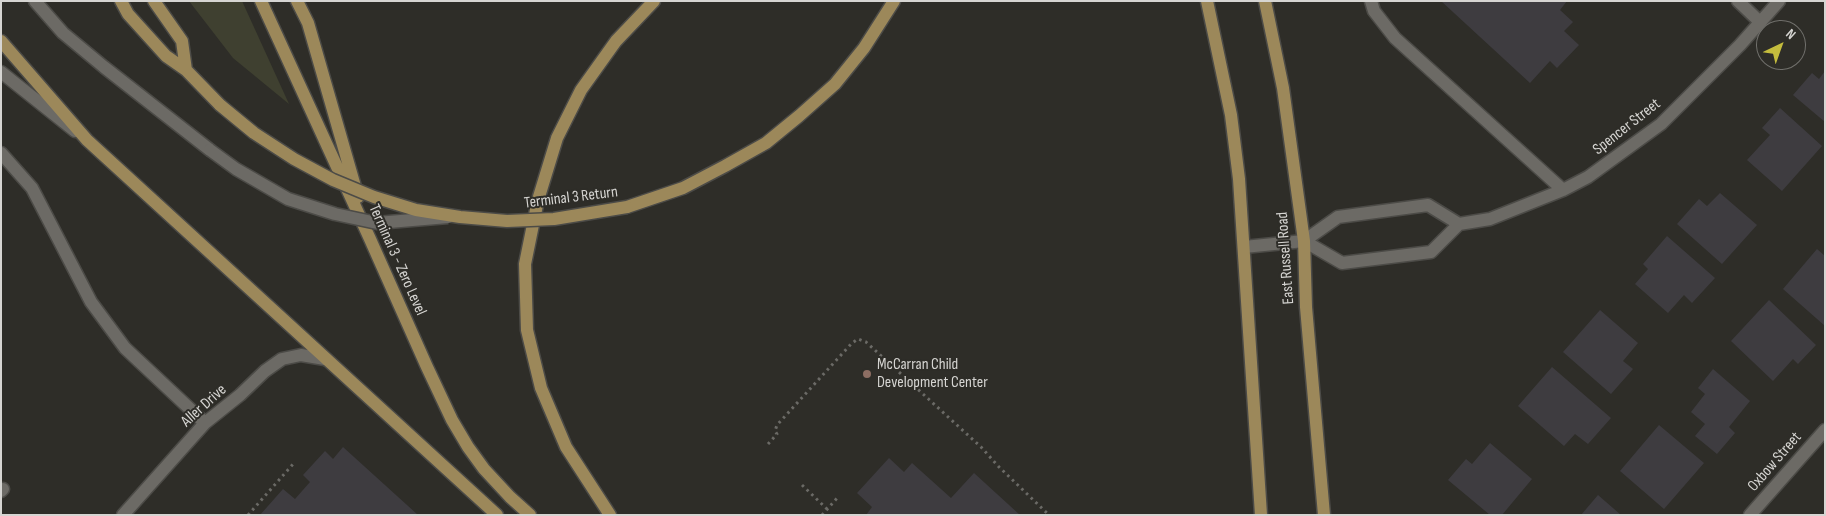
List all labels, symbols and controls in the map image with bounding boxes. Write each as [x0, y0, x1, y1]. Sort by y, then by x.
north arrow [1756, 20, 1806, 70]
text: N [1782, 25, 1799, 43]
street label: Spencer Street [1589, 95, 1665, 159]
street label: Terminal 3 Return [523, 183, 619, 213]
street label: Terminal 3 - Zero Level [364, 201, 430, 319]
street label: East Russell Road [1273, 211, 1299, 305]
place label: McCarran Child Development Center [877, 355, 988, 393]
marker: McCarran Child Development Center [861, 368, 873, 380]
street label: Aller Drive [177, 381, 231, 431]
street label: Oxbow Street [1744, 428, 1806, 496]

